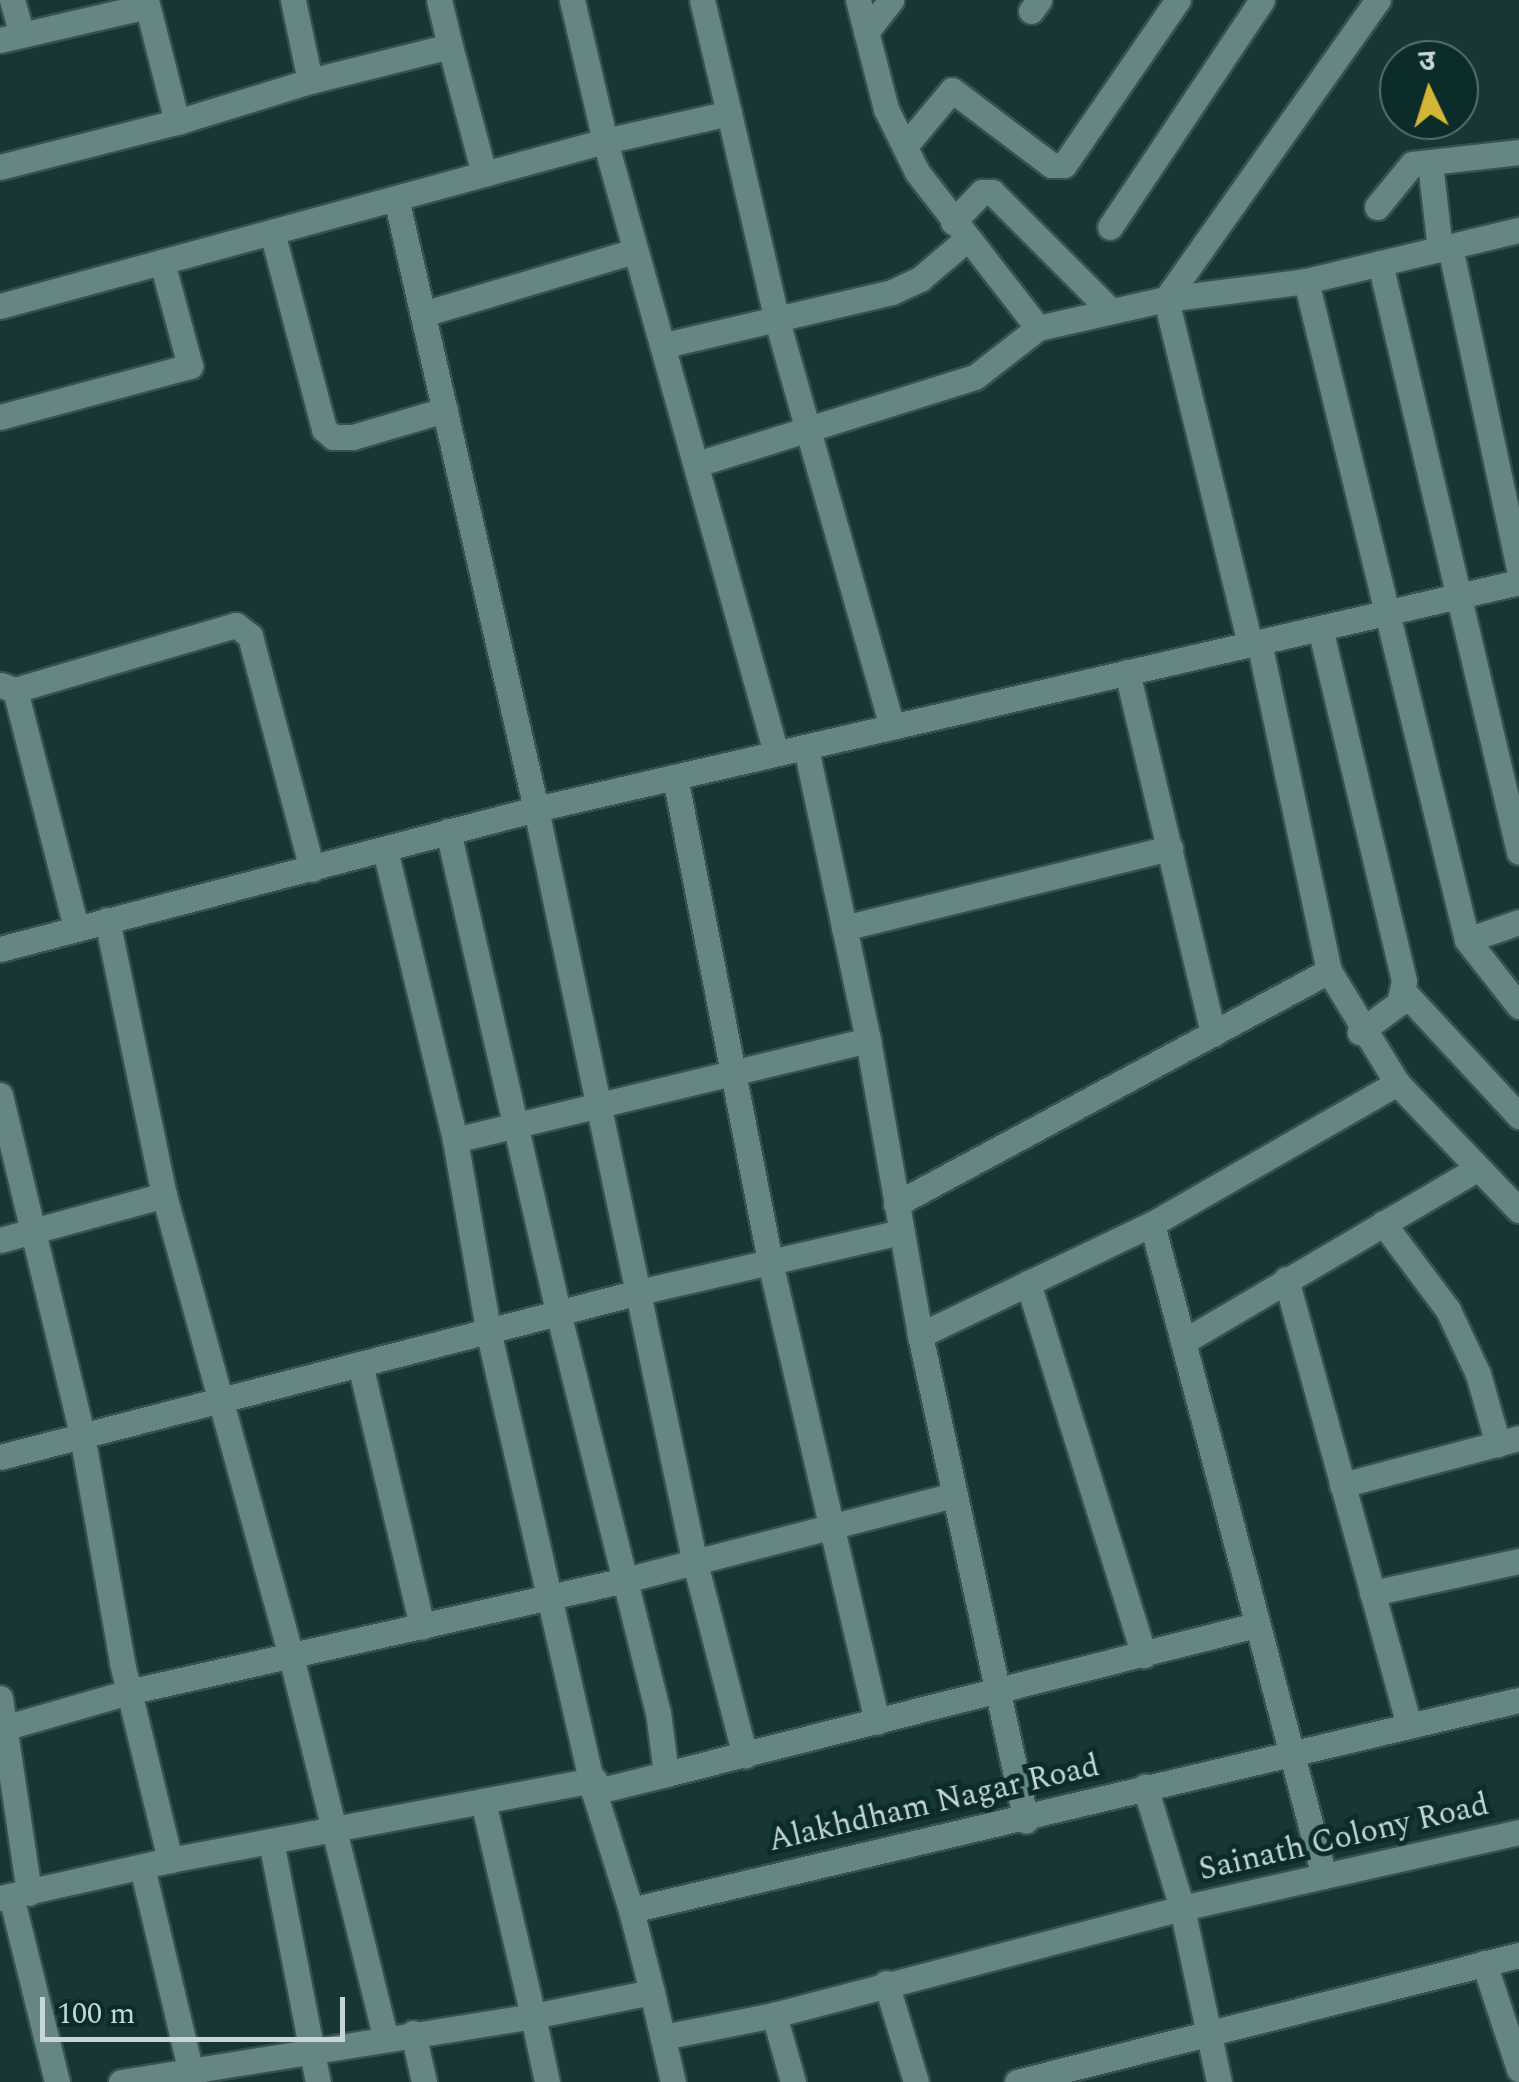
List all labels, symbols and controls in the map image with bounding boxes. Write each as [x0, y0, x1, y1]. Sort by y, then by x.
north arrow [1379, 40, 1479, 140]
text: उ [1417, 40, 1437, 84]
street label: Alakhdham Nagar Road [765, 1747, 1103, 1861]
street label: Sainath Colony Road [1195, 1786, 1493, 1890]
scale bar [45, 1977, 350, 2039]
text: 100 m [57, 1991, 135, 2037]

